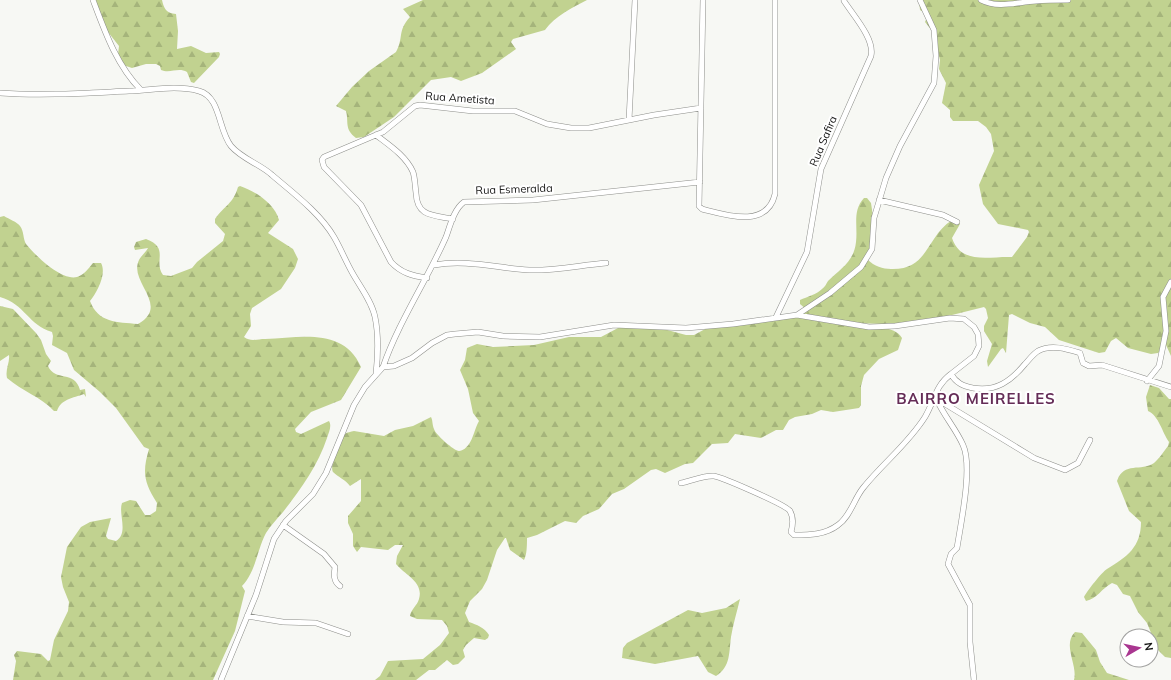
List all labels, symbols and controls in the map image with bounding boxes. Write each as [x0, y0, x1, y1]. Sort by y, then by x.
street label: Rua Ametista [425, 89, 495, 107]
street label: Rua Safira [806, 114, 840, 168]
street label: Rua Esmeralda [475, 181, 553, 197]
district label: BAIRRO MEIRELLES [896, 389, 1056, 408]
north arrow [1119, 628, 1159, 668]
text: N [1141, 641, 1156, 652]

